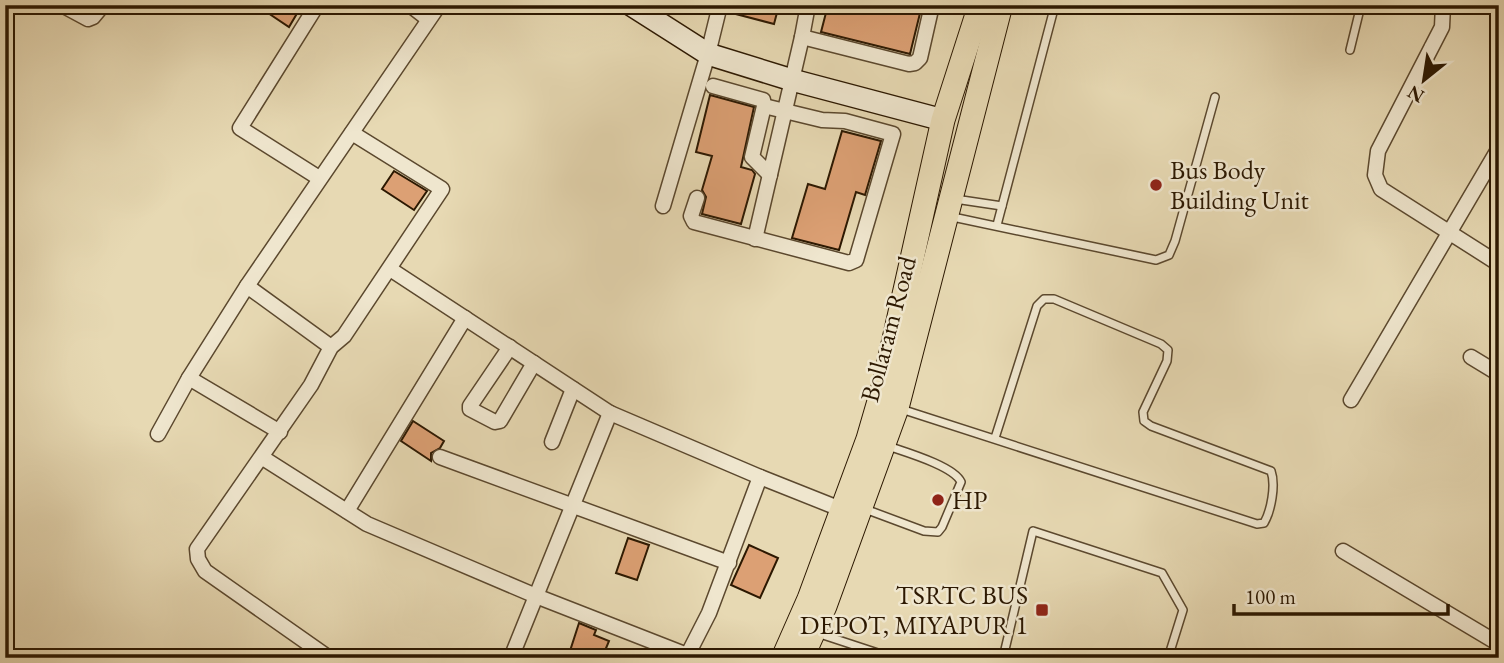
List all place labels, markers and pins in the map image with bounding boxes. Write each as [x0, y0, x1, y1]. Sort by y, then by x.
place label: Bus Body Building Unit [1170, 153, 1309, 217]
marker: Bus Body Building Unit [1148, 177, 1164, 193]
place label: HP [952, 483, 987, 517]
marker: HP [930, 492, 946, 508]
place label: TSRTC BUS DEPOT, MIYAPUR 1 [800, 578, 1028, 642]
marker: TSRTC BUS DEPOT, MIYAPUR 1 [1034, 602, 1050, 618]

